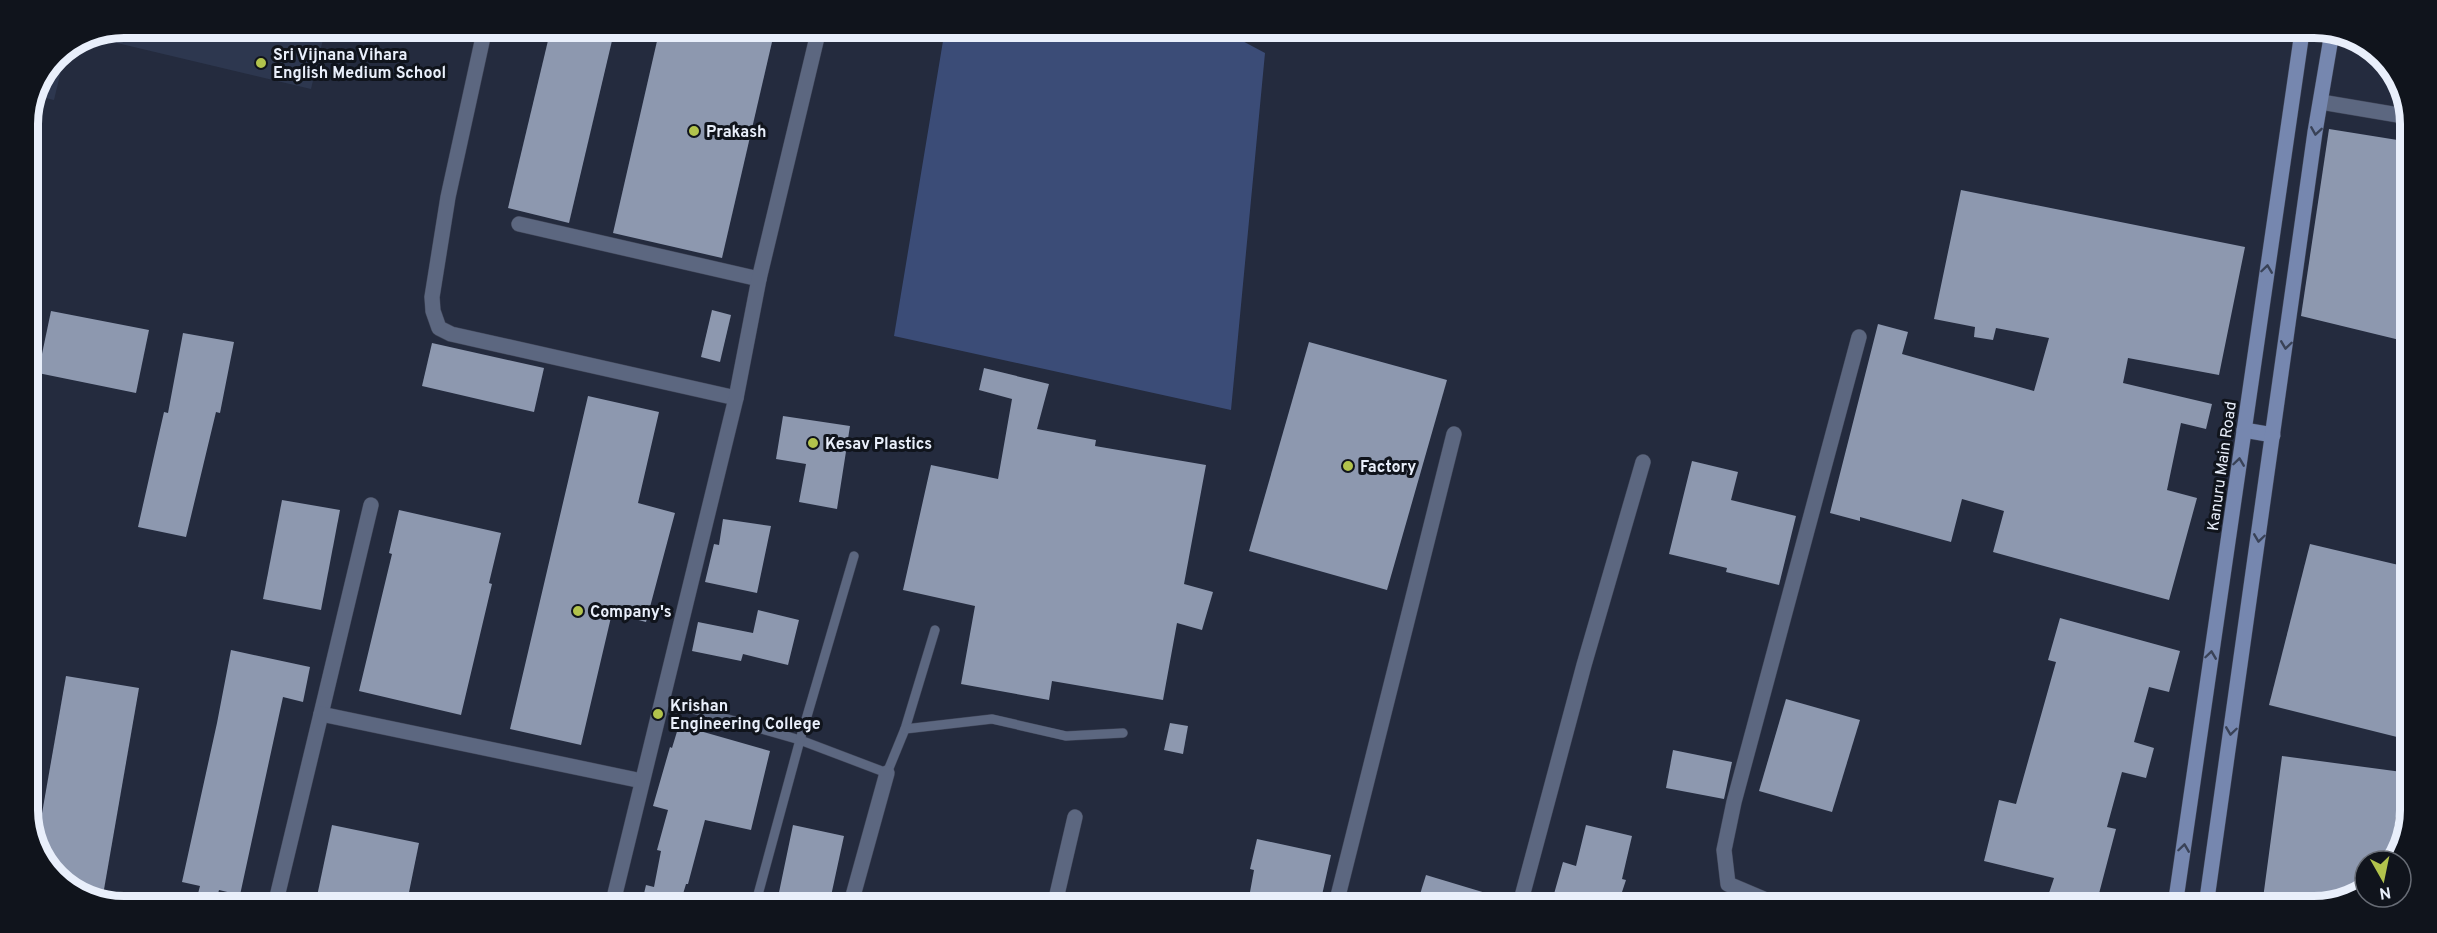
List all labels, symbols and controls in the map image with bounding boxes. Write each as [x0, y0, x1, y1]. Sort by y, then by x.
place label: Sri Vijnana Vihara English Medium School [273, 46, 446, 84]
marker: Sri Vijnana Vihara English Medium School [254, 56, 268, 70]
place label: Prakash [706, 123, 767, 143]
marker: Prakash [687, 124, 701, 138]
one-way arrow [2310, 127, 2322, 136]
one-way arrow [2261, 264, 2273, 273]
one-way arrow [2280, 341, 2292, 350]
street label: Kanuru Main Road [2204, 400, 2242, 532]
place label: Kesav Plastics [825, 435, 932, 455]
marker: Kesav Plastics [806, 436, 820, 450]
one-way arrow [2233, 457, 2245, 466]
place label: Factory [1360, 458, 1416, 478]
marker: Factory [1341, 459, 1355, 473]
one-way arrow [2253, 534, 2265, 543]
place label: Company's [590, 603, 672, 623]
marker: Company's [571, 604, 585, 618]
one-way arrow [2205, 650, 2217, 659]
place label: Krishan Engineering College [670, 697, 821, 735]
marker: Krishan Engineering College [651, 707, 665, 721]
one-way arrow [2226, 727, 2238, 736]
one-way arrow [2177, 843, 2189, 852]
north arrow [2353, 849, 2413, 909]
text: N [2378, 881, 2392, 903]

